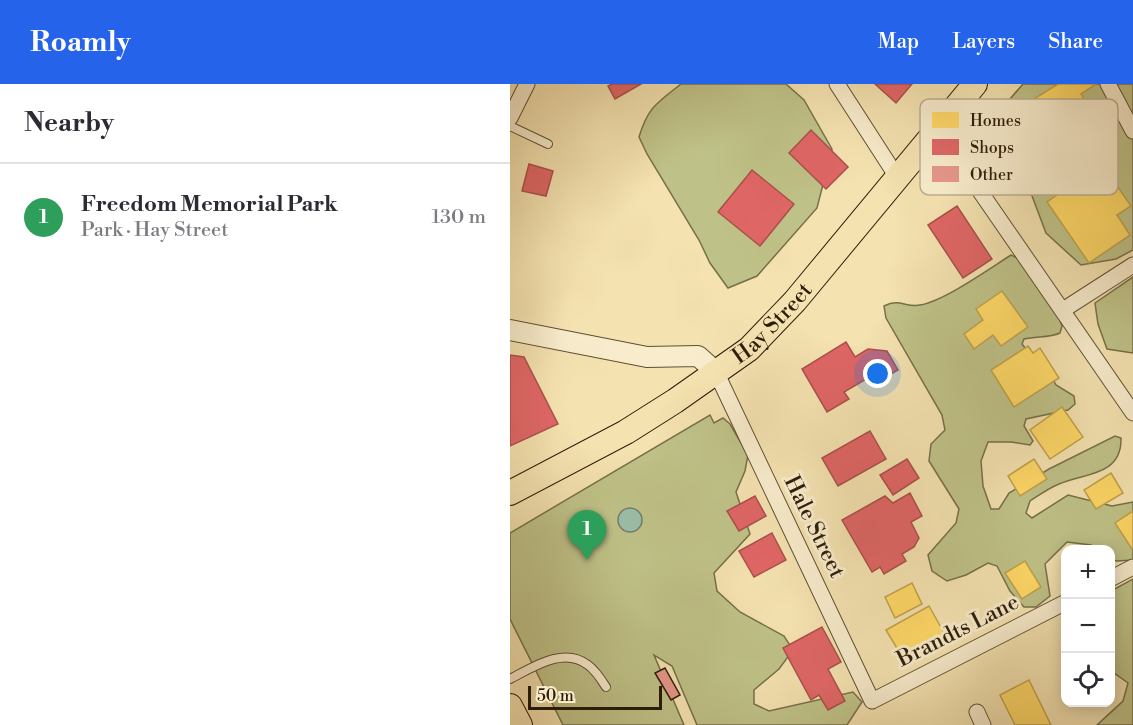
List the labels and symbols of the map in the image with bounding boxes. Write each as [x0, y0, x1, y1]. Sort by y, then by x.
legend [920, 99, 1118, 195]
text: Homes [970, 111, 1021, 131]
text: Shops [970, 138, 1014, 158]
text: Other [970, 165, 1013, 185]
street label: Hay Street [727, 277, 818, 370]
your location [863, 359, 892, 388]
street label: Hale Street [778, 471, 850, 583]
pin: 1 [568, 510, 607, 560]
street label: Brandts Lane [892, 589, 1024, 674]
scale bar [528, 683, 662, 710]

